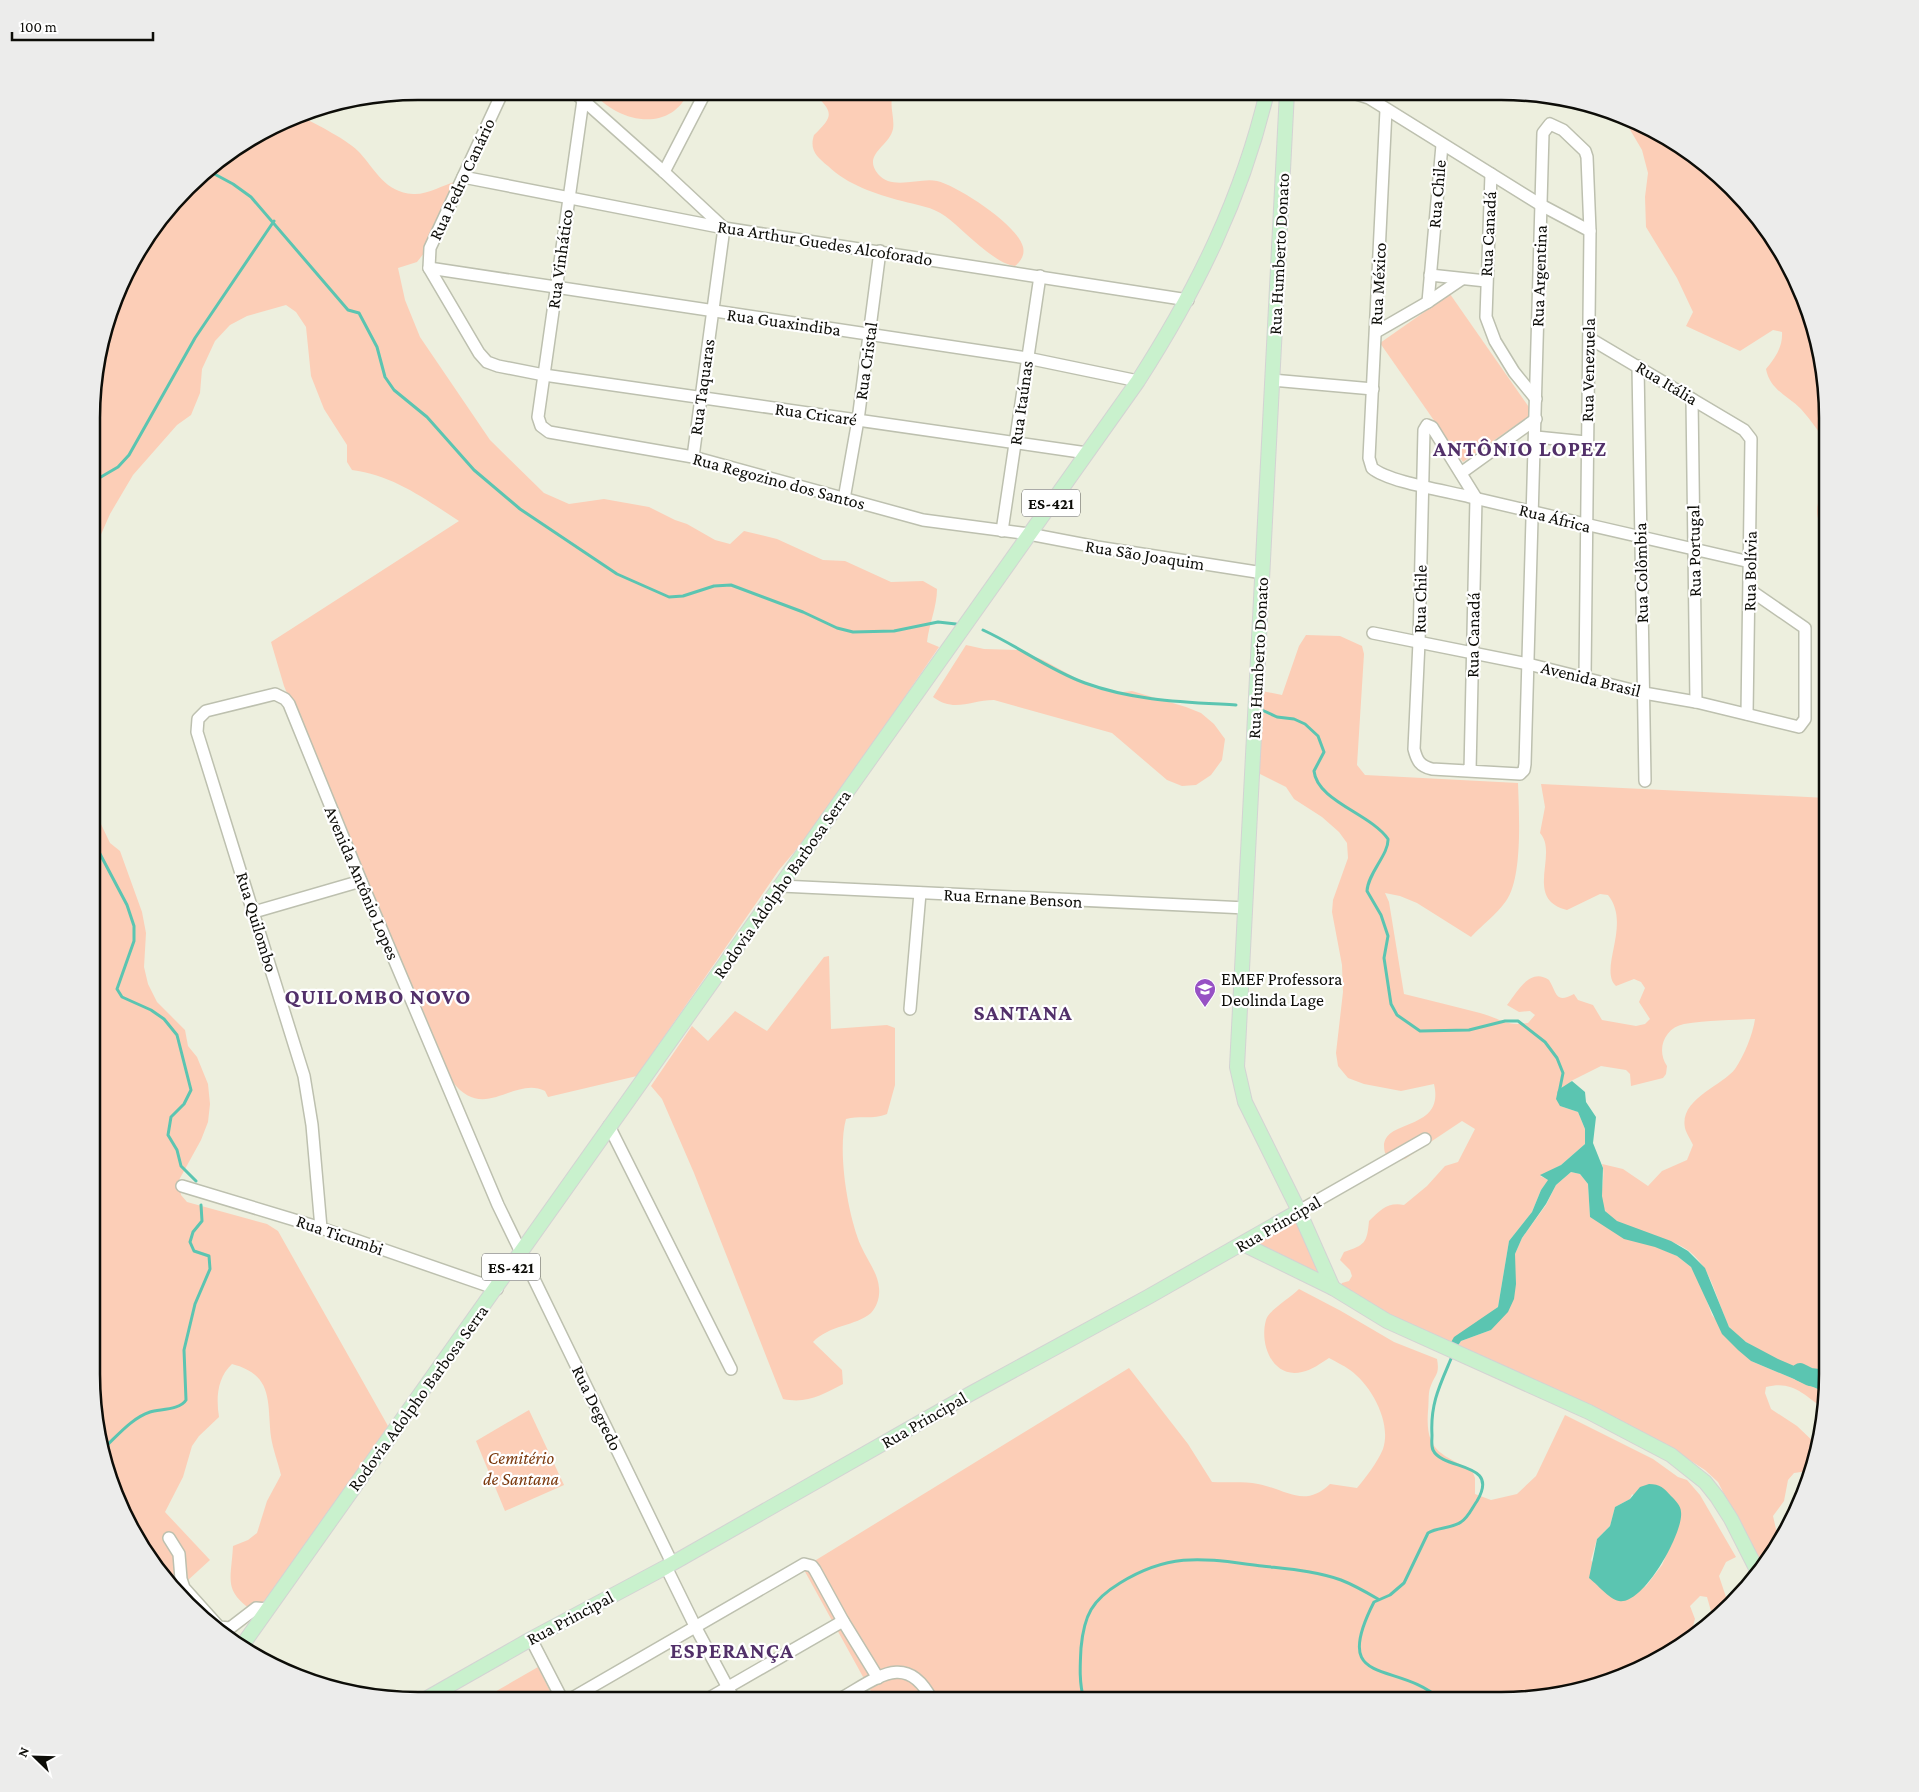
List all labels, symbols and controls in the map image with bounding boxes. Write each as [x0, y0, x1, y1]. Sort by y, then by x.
scale bar [12, 10, 154, 42]
text: 100 m [20, 19, 57, 35]
street label: Rua Pedro Canário [425, 115, 499, 243]
street label: Rua Chile [1424, 159, 1450, 229]
street label: Rua Humberto Donato [1265, 172, 1293, 336]
street label: Rua Canadá [1476, 191, 1500, 277]
street label: Rua Vinhático [543, 208, 577, 310]
street label: Rua Arthur Guedes Alcoforado [716, 216, 934, 270]
street label: Rua Argentina [1527, 225, 1551, 327]
street label: Rua México [1366, 242, 1390, 326]
street label: Rua Guaxindiba [726, 304, 842, 340]
street label: Rua Venezuela [1577, 318, 1599, 422]
street label: Rua Cristal [851, 320, 881, 401]
street label: Rua Taquaras [685, 338, 719, 436]
street label: Rua Itália [1633, 357, 1701, 409]
street label: Rua Itaúnas [1005, 359, 1037, 447]
street label: Rua Cricaré [774, 398, 858, 430]
district label: ANTÔNIO LOPEZ [1432, 436, 1607, 461]
street label: Rua Regozino dos Santos [691, 448, 867, 514]
road number: ES-421 [1022, 489, 1080, 516]
street label: Rua África [1517, 499, 1593, 537]
street label: Rua Portugal [1683, 504, 1705, 597]
street label: Rua Colômbia [1630, 522, 1652, 624]
street label: Rua Bolívia [1739, 531, 1761, 611]
street label: Rua São Joaquim [1084, 536, 1207, 574]
street label: Rua Chile [1409, 564, 1431, 633]
street label: Rua Humberto Donato [1244, 576, 1272, 740]
street label: Rua Canadá [1462, 592, 1484, 678]
street label: Avenida Brasil [1539, 657, 1643, 701]
street label: Rodovia Adolpho Barbosa Serra [709, 786, 855, 982]
street label: Avenida Antônio Lopes [321, 803, 403, 963]
street label: Rua Quilombo [232, 870, 282, 975]
street label: Rua Ernane Benson [943, 884, 1083, 912]
place label: EMEF Professora Deolinda Lage [1221, 969, 1342, 1010]
school or university icon: EMEF Professora Deolinda Lage [1193, 977, 1217, 1008]
district label: QUILOMBO NOVO [285, 984, 471, 1009]
district label: SANTANA [973, 1000, 1073, 1025]
street label: Rua Principal [1232, 1191, 1325, 1257]
street label: Rua Ticumbi [294, 1211, 387, 1259]
road number: ES-421 [482, 1254, 540, 1280]
street label: Rodovia Adolpho Barbosa Serra [344, 1301, 492, 1495]
street label: Rua Degredo [568, 1362, 626, 1454]
street label: Rua Principal [878, 1387, 971, 1453]
park label: Cemitério de Santana [483, 1448, 560, 1489]
street label: Rua Principal [523, 1587, 617, 1649]
district label: ESPERANÇA [670, 1638, 794, 1663]
north arrow [10, 1732, 60, 1782]
text: N [14, 1744, 32, 1759]

